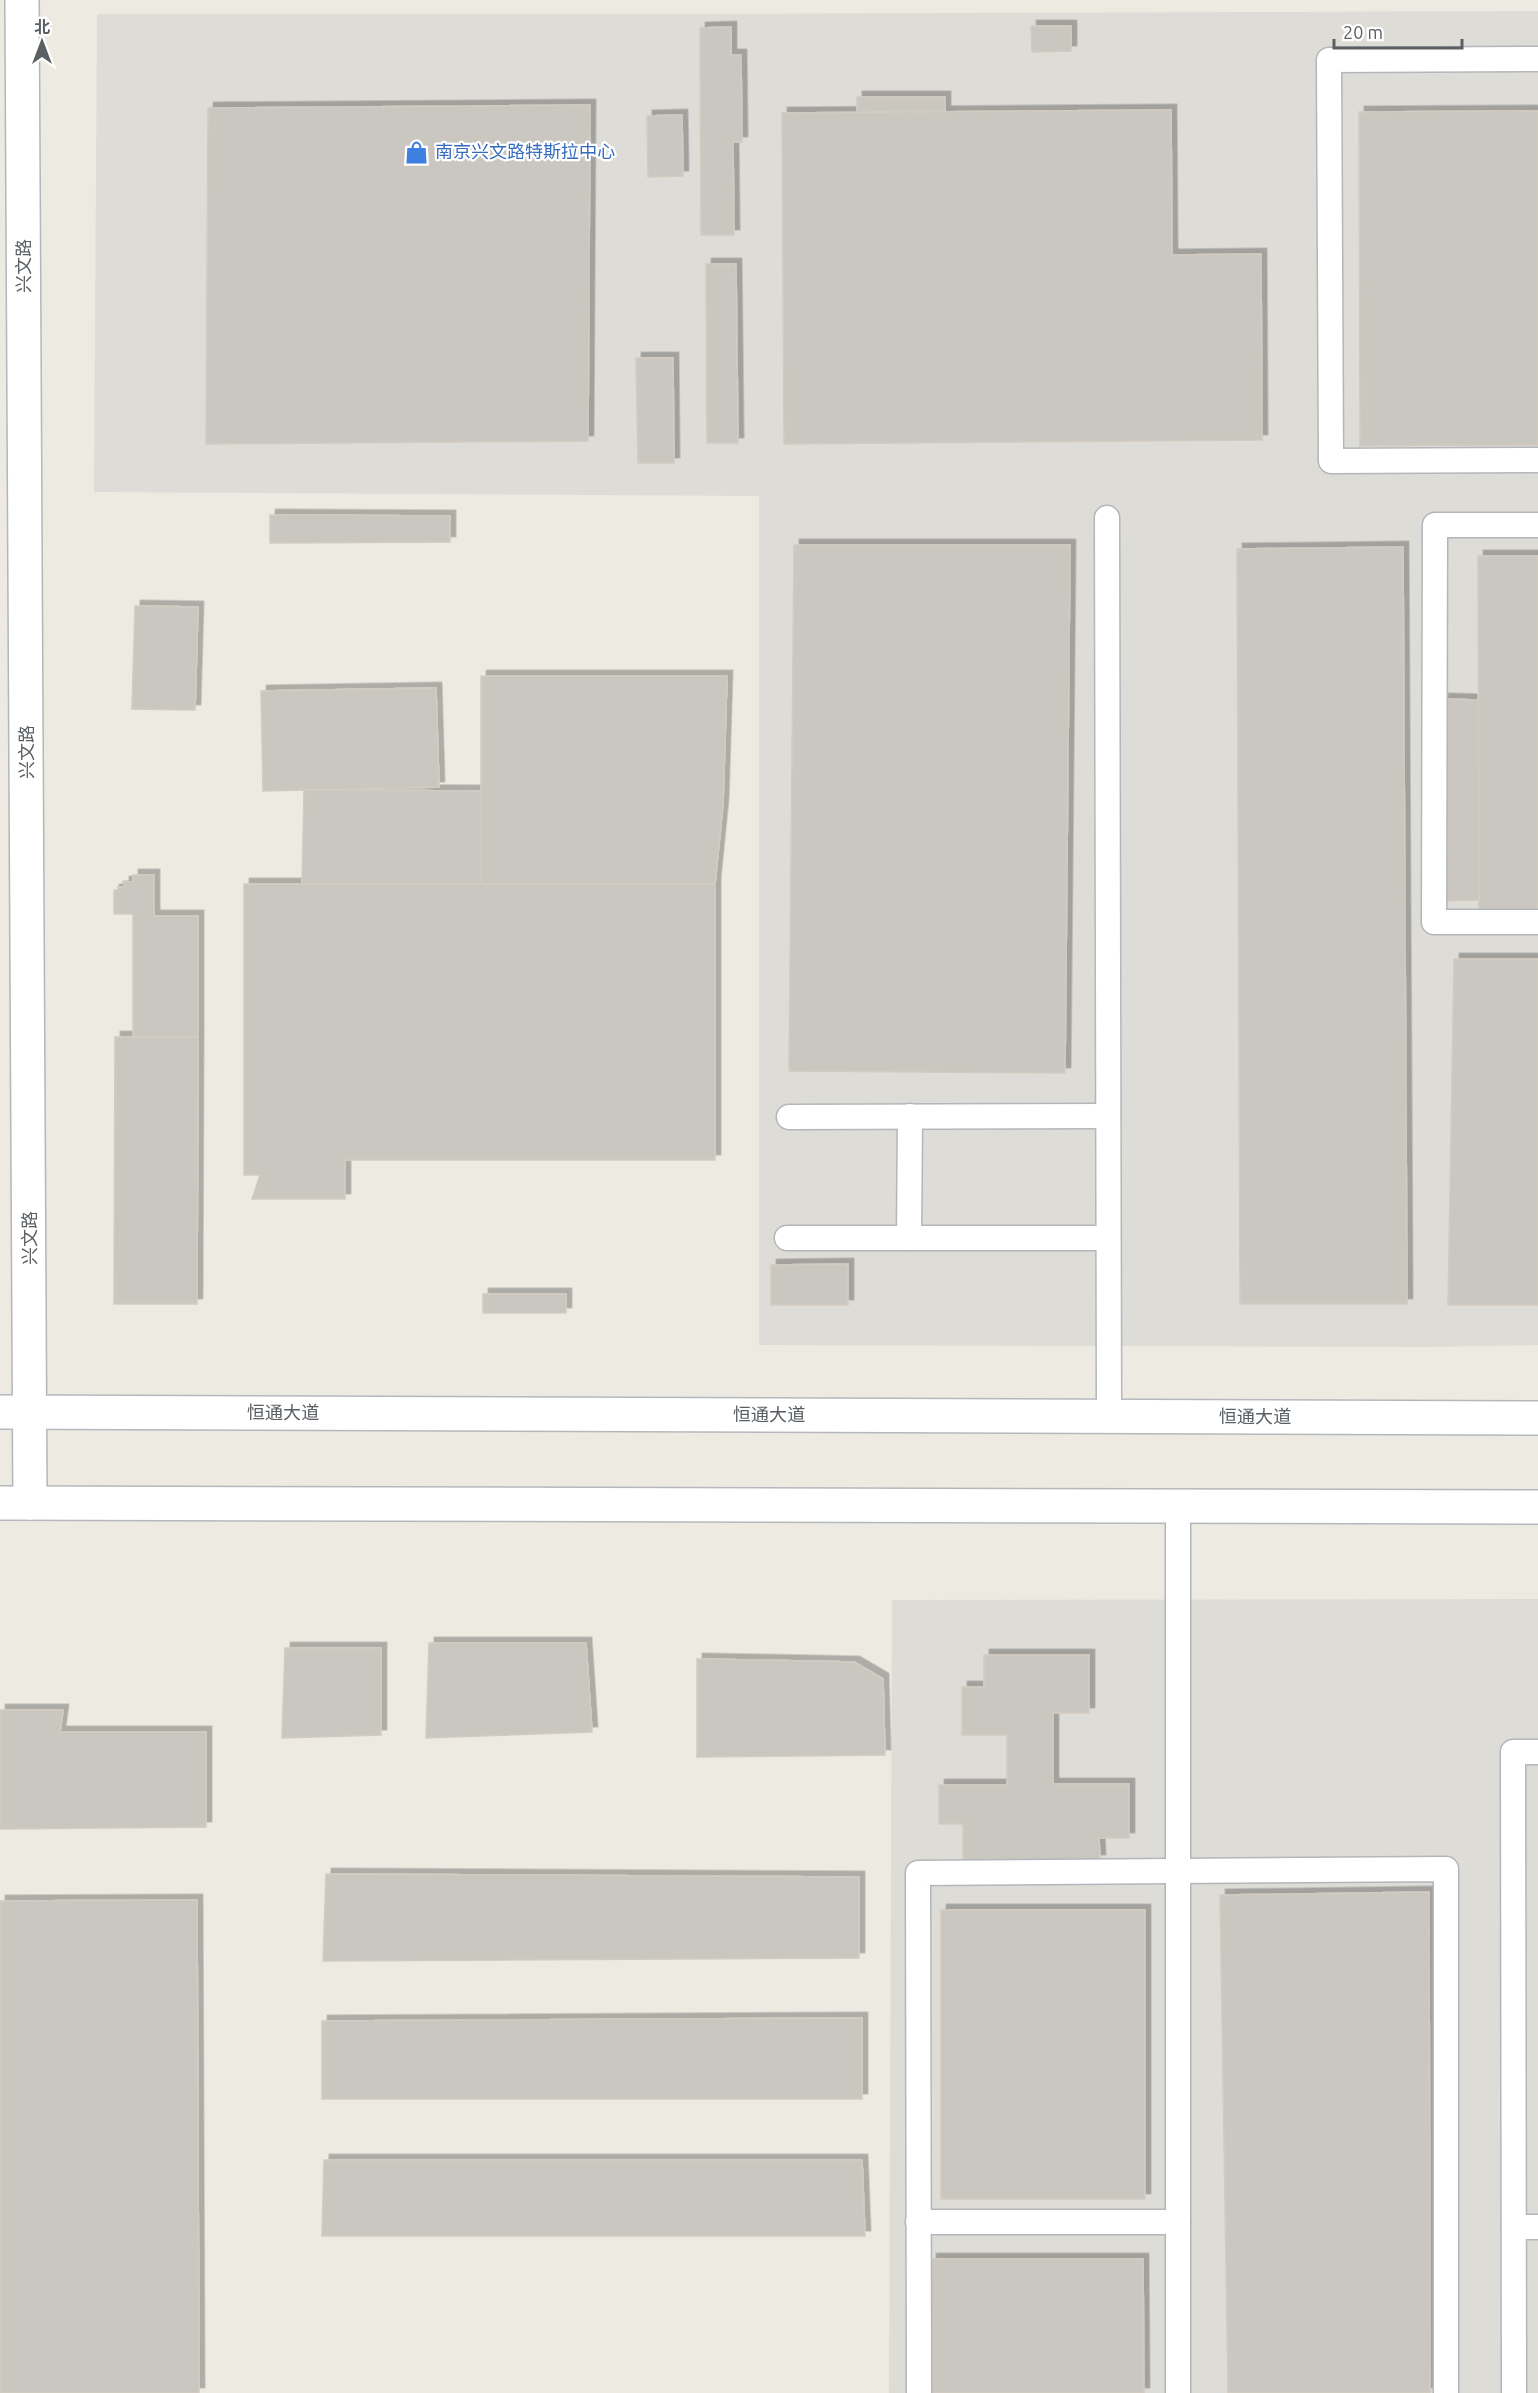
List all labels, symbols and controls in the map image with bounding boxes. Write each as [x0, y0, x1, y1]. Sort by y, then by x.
north arrow [12, 12, 72, 72]
scale bar [1334, 12, 1462, 50]
text: 北 [34, 18, 50, 36]
text: 20 m [1343, 22, 1383, 42]
shop icon: 南京兴文路特斯拉中心 [404, 139, 430, 165]
place label: 南京兴文路特斯拉中心 [435, 141, 615, 161]
street label: 兴文路 [13, 239, 33, 293]
street label: 兴文路 [16, 725, 36, 779]
street label: 兴文路 [19, 1211, 39, 1265]
street label: 恒通大道 [247, 1402, 319, 1422]
street label: 恒通大道 [733, 1404, 805, 1424]
street label: 恒通大道 [1219, 1406, 1291, 1426]

